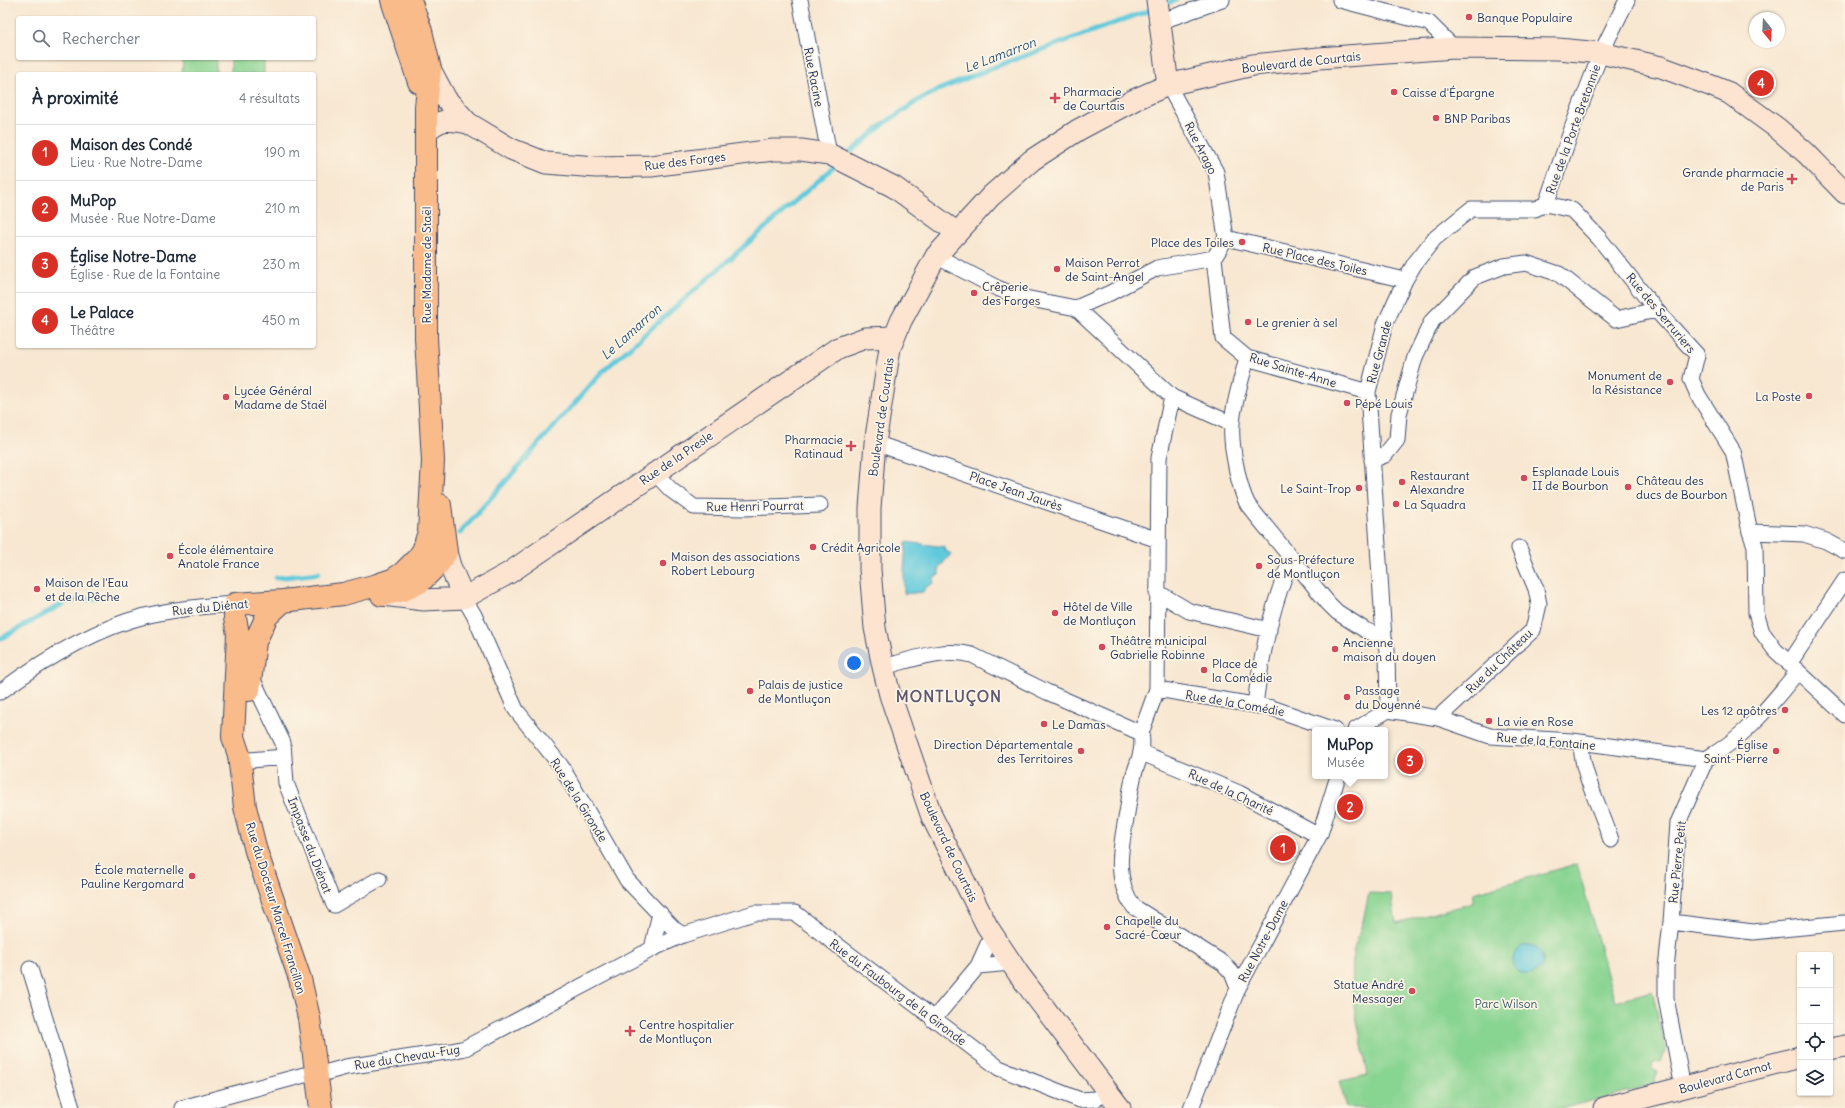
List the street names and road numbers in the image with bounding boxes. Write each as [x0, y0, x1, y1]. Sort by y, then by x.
street label: Rue Racine [801, 46, 827, 108]
street label: Boulevard de Courtais [1241, 48, 1361, 76]
street label: Rue de la Porte Bretonnie [1543, 62, 1603, 196]
street label: Rue Arago [1181, 119, 1221, 177]
street label: Rue des Forges [643, 149, 727, 173]
street label: Rue Madame de Staël [419, 207, 434, 323]
street label: Rue Place des Toiles [1261, 240, 1369, 278]
street label: Rue des Serruriers [1623, 270, 1699, 356]
street label: Rue Grande [1363, 319, 1395, 385]
street label: Rue Sainte-Anne [1248, 350, 1338, 390]
street label: Boulevard de Courtais [865, 357, 897, 477]
street label: Rue de la Presle [636, 428, 716, 488]
street label: Place Jean Jaurès [967, 468, 1065, 514]
street label: Rue Henri Pourrat [706, 498, 804, 514]
street label: Rue du Diénat [171, 596, 249, 618]
street label: Rue du Château [1463, 626, 1535, 696]
street label: Rue de la Comédie [1184, 687, 1286, 719]
street label: Rue de la Fontaine [1496, 729, 1596, 753]
street label: Rue de la Gironde [547, 755, 611, 845]
street label: Rue de la Charité [1186, 766, 1276, 818]
street label: Boulevard de Courtais [917, 790, 981, 904]
street label: Impasse du Diénat [285, 795, 335, 895]
street label: Rue du Docteur Marcel Francillon [243, 820, 309, 996]
street label: Rue Pierre Petit [1665, 820, 1689, 904]
street label: Rue Notre-Dame [1235, 897, 1291, 985]
street label: Rue du Faubourg de la Gironde [827, 936, 969, 1048]
street label: Rue du Chevau-Fug [353, 1041, 461, 1073]
street label: Boulevard Carnot [1677, 1057, 1773, 1097]

